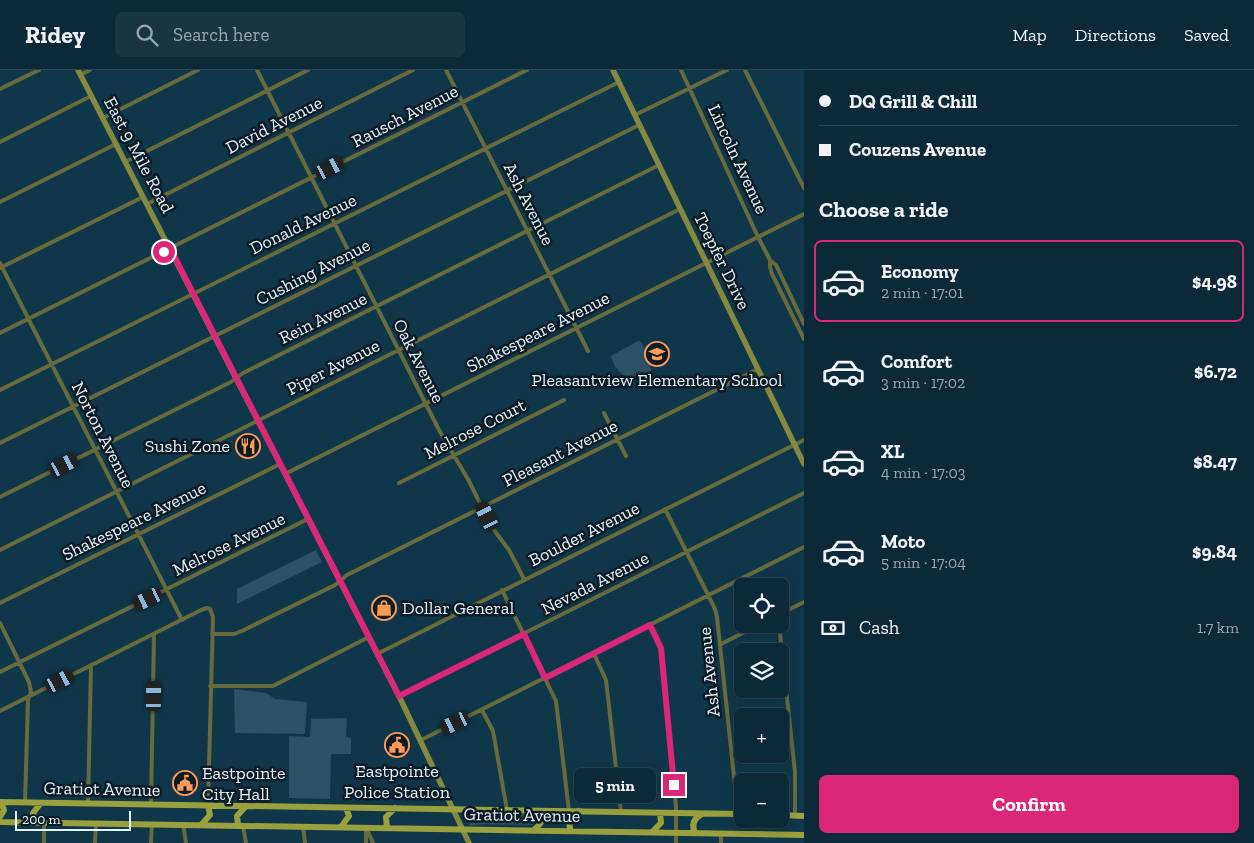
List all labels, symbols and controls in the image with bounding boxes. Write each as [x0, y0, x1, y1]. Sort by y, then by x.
search box [115, 12, 465, 57]
text: Ridey [25, 20, 85, 49]
icon: search [133, 21, 161, 49]
text: Search here [173, 23, 269, 46]
text: Map [1012, 24, 1047, 46]
text: Directions [1075, 24, 1156, 46]
text: Saved [1184, 24, 1229, 46]
street label: Rausch Avenue [348, 80, 462, 152]
text: DQ Grill & Chill [849, 90, 978, 113]
street label: David Avenue [222, 91, 326, 159]
street label: East 9 Mile Road [99, 93, 179, 217]
street label: Lincoln Avenue [703, 101, 773, 217]
text: Couzens Avenue [849, 138, 986, 161]
car [313, 155, 346, 181]
street label: Ash Avenue [499, 159, 559, 249]
street label: Donald Avenue [246, 189, 360, 259]
text: Choose a ride [819, 196, 949, 223]
street label: Toepfer Drive [689, 209, 755, 313]
street label: Cushing Avenue [252, 234, 374, 310]
route start [153, 241, 175, 263]
icon: car [821, 259, 866, 304]
text: Economy [881, 260, 959, 283]
text: $4.98 [1192, 270, 1237, 293]
text: 2 min · 17:01 [881, 283, 963, 302]
street label: Shakespeare Avenue [463, 286, 613, 378]
street label: Rein Avenue [275, 287, 371, 349]
street label: Oak Avenue [388, 315, 450, 407]
street label: Piper Avenue [283, 334, 383, 400]
school or university icon: Pleasantview Elementary School [644, 341, 670, 367]
icon: car [821, 349, 866, 394]
text: Comfort [881, 350, 952, 373]
text: $6.72 [1194, 360, 1237, 383]
place label: Pleasantview Elementary School [532, 369, 783, 391]
text: 3 min · 17:02 [881, 373, 965, 392]
street label: Norton Avenue [67, 378, 139, 492]
street label: Melrose Court [420, 394, 530, 464]
street label: Pleasant Avenue [499, 415, 621, 491]
restaurant icon: Sushi Zone [235, 433, 261, 459]
place label: Sushi Zone [145, 435, 230, 457]
icon: car [821, 439, 866, 484]
text: XL [881, 440, 904, 463]
text: $8.47 [1193, 450, 1237, 473]
car [47, 452, 80, 478]
text: 4 min · 17:03 [881, 463, 966, 482]
street label: Shakespeare Avenue [58, 477, 210, 565]
street label: Boulder Avenue [525, 497, 643, 571]
car [473, 499, 500, 533]
street label: Melrose Avenue [169, 507, 289, 581]
icon: car [821, 529, 866, 574]
text: Moto [881, 530, 925, 553]
text: $9.84 [1192, 540, 1237, 563]
street label: Nevada Avenue [537, 546, 653, 620]
text: 5 min · 17:04 [881, 553, 966, 572]
map controls [734, 578, 789, 828]
button: locate [734, 578, 789, 633]
car [131, 586, 164, 612]
shop icon: Dollar General [371, 595, 397, 621]
place label: Dollar General [402, 597, 514, 619]
icon: cash [819, 614, 847, 642]
text: Cash [859, 616, 899, 639]
text: 1.7 km [1197, 618, 1239, 637]
street label: Ash Avenue [693, 626, 725, 718]
button: layers [734, 643, 789, 698]
car [43, 668, 76, 694]
car [146, 681, 161, 711]
button: + [734, 708, 789, 763]
car [438, 710, 471, 736]
public building icon: Eastpointe Police Station [384, 732, 410, 758]
place label: Eastpointe Police Station [344, 760, 451, 803]
place label: Eastpointe City Hall [202, 762, 285, 805]
callout: 5 min [574, 768, 656, 802]
public building icon: Eastpointe City Hall [172, 770, 198, 796]
button: − [734, 773, 789, 828]
route end [663, 774, 685, 796]
button: Confirm [819, 775, 1239, 833]
text: 5 min [595, 776, 635, 795]
street label: Gratiot Avenue [43, 777, 161, 801]
street label: Gratiot Avenue [463, 803, 581, 827]
scale bar [15, 808, 131, 831]
text: 200 m [22, 811, 61, 828]

